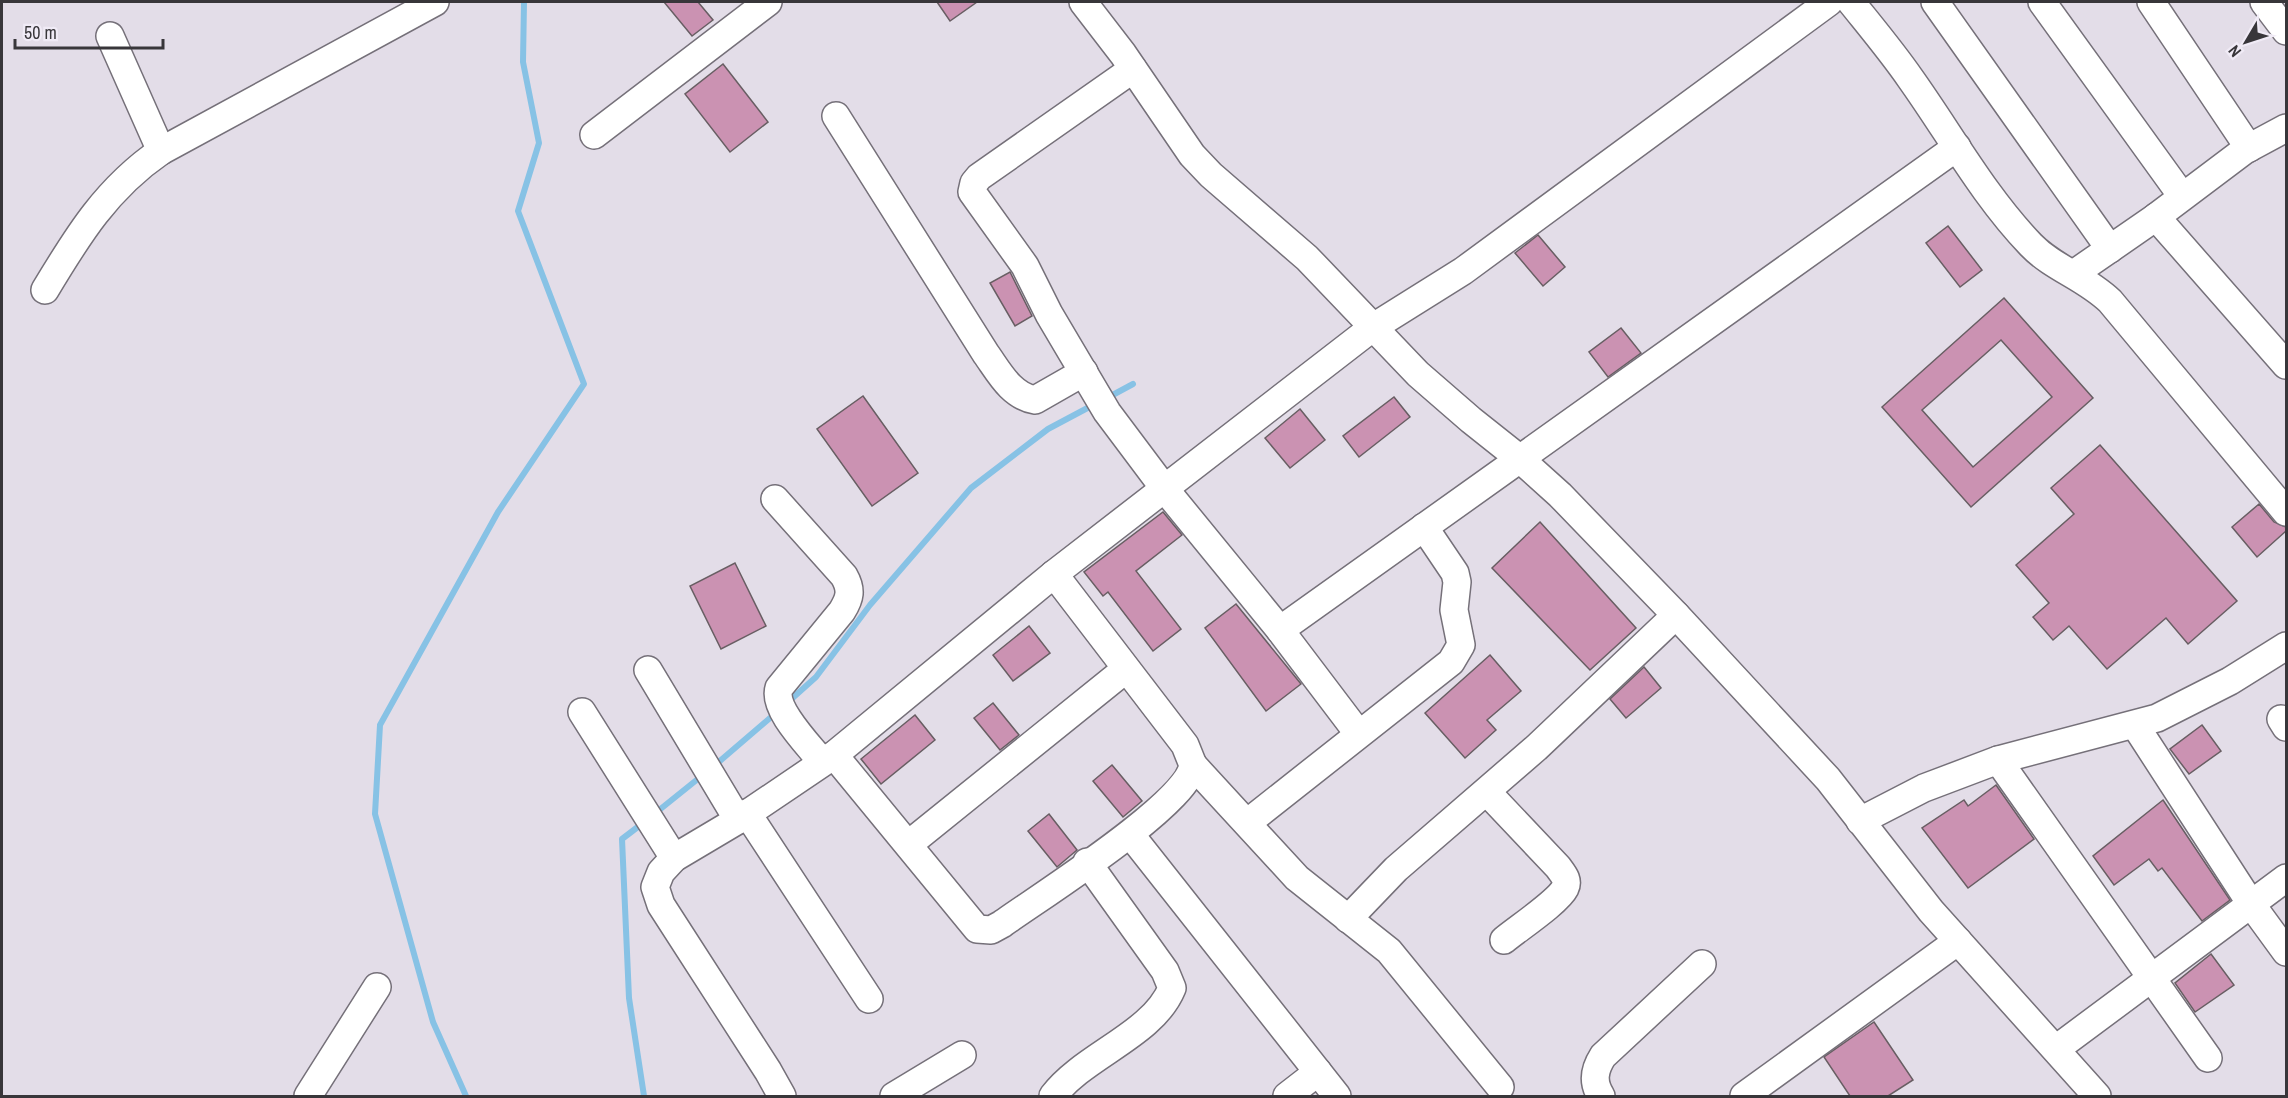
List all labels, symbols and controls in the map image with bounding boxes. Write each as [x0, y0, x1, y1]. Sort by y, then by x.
scale bar [15, 12, 164, 50]
north arrow [2216, 12, 2276, 72]
text: 50 m [24, 20, 57, 45]
text: N [2223, 41, 2246, 62]

